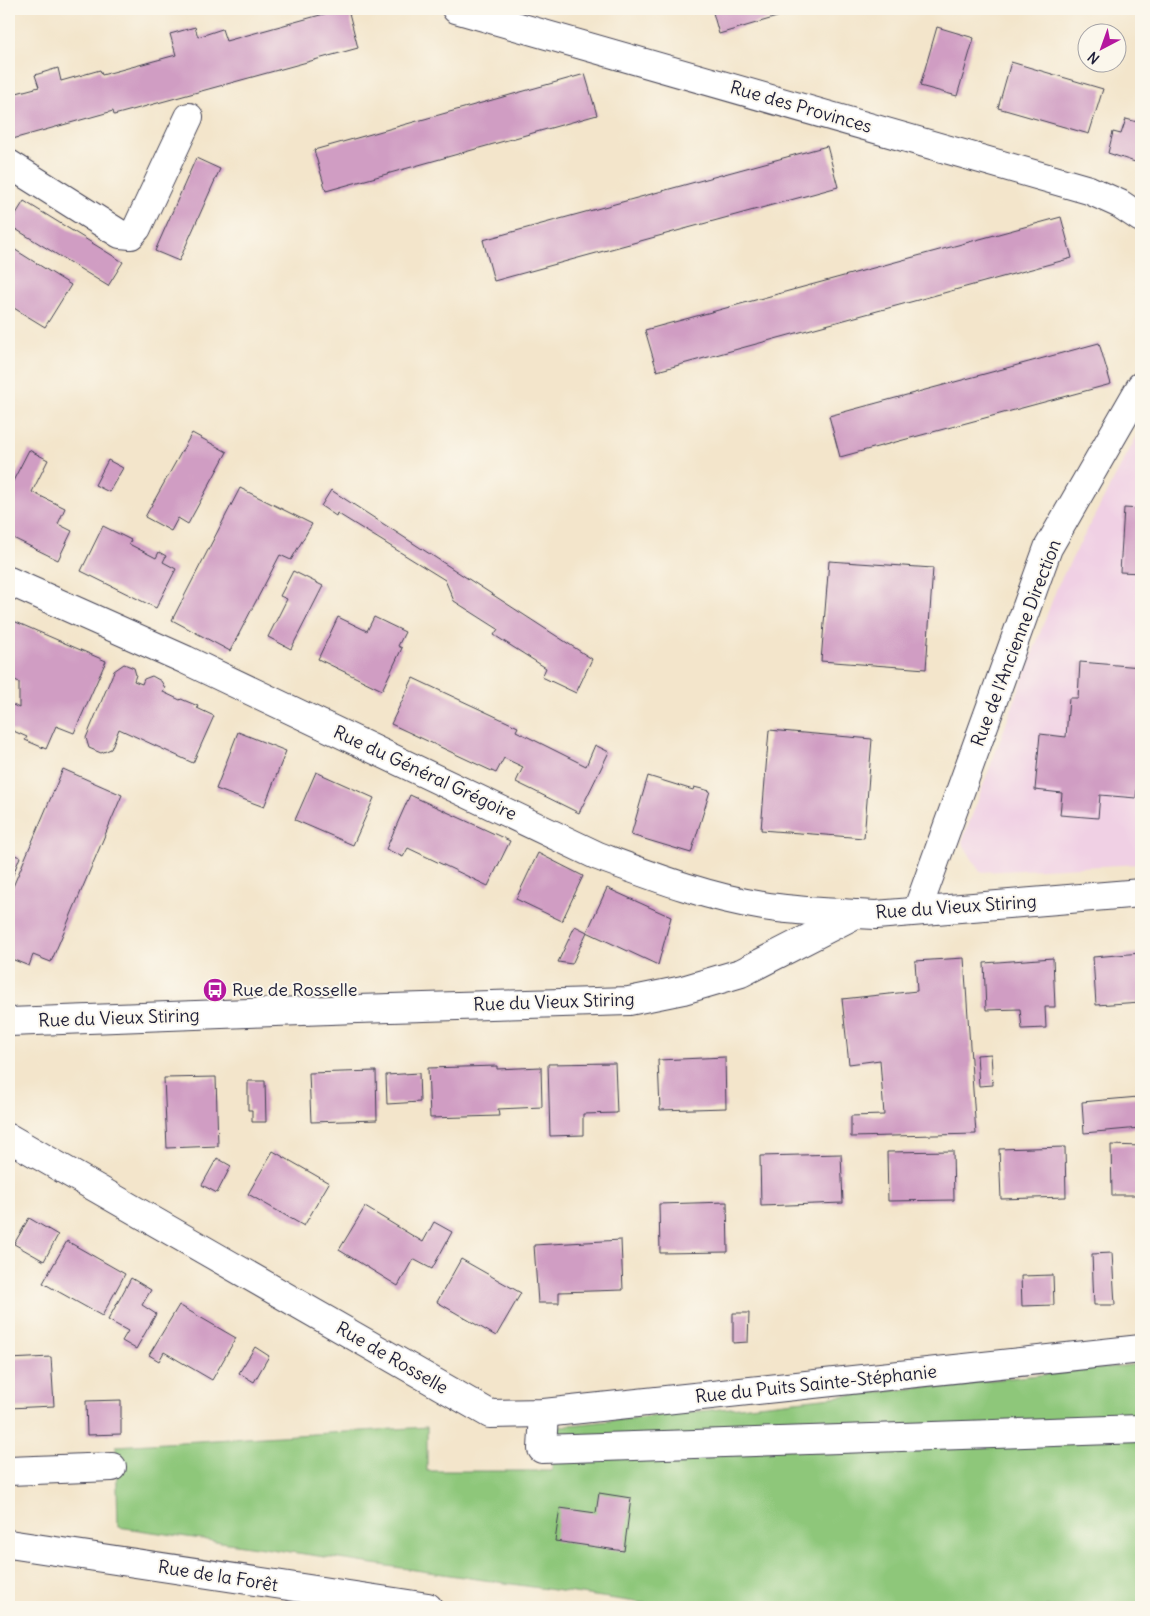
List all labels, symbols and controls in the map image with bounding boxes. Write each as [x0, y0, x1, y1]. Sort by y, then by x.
north arrow [1078, 22, 1128, 72]
text: N [1084, 48, 1103, 68]
street label: Rue des Provinces [728, 75, 875, 138]
street label: Rue de l'Ancienne Direction [965, 536, 1066, 750]
street label: Rue du Général Grégoire [330, 720, 521, 825]
street label: Rue du Vieux Stiring [875, 889, 1037, 924]
bus stop icon: Rue de Rosselle [202, 977, 228, 1003]
place label: Rue de Rosselle [232, 978, 358, 1001]
street label: Rue du Vieux Stiring [473, 987, 635, 1016]
street label: Rue du Vieux Stiring [38, 1003, 200, 1032]
street label: Rue de Rosselle [332, 1316, 452, 1399]
street label: Rue du Puits Sainte-Stéphanie [694, 1359, 938, 1408]
street label: Rue de la Forêt [157, 1555, 280, 1596]

